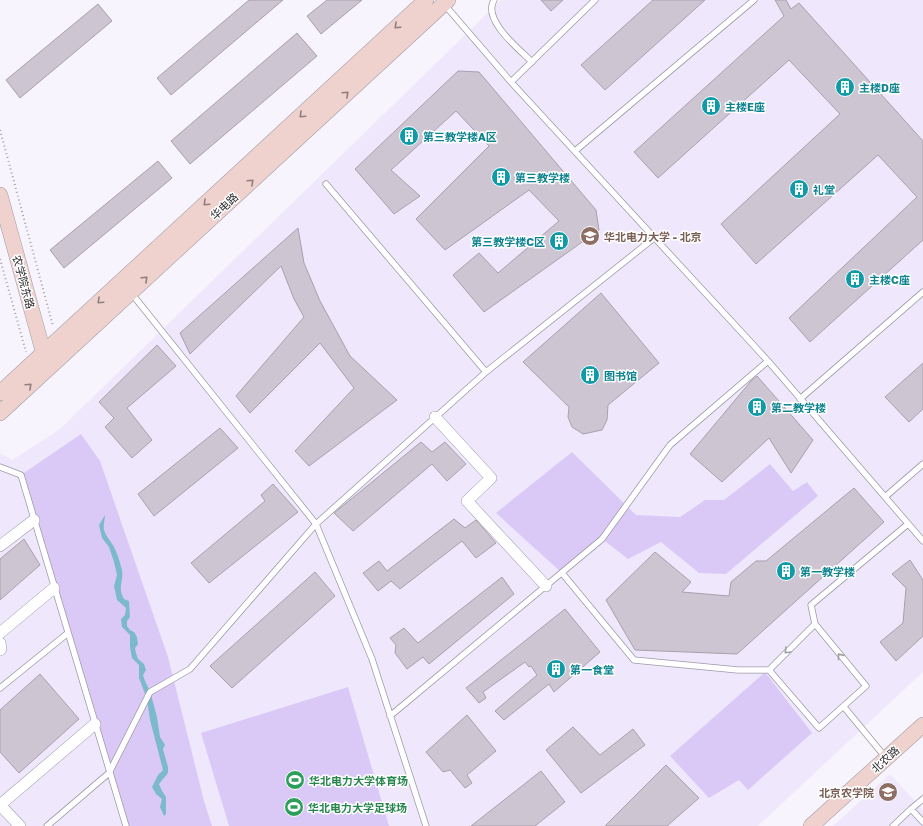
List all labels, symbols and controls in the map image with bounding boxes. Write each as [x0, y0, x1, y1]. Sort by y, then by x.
one-way arrow [394, 22, 402, 29]
building icon: 主楼D座 [834, 76, 856, 98]
place label: 主楼D座 [859, 81, 900, 94]
one-way arrow [341, 91, 349, 98]
building icon: 主楼E座 [700, 95, 722, 117]
place label: 主楼E座 [725, 100, 765, 113]
one-way arrow [299, 110, 307, 117]
building icon: 第三教学楼A区 [398, 125, 420, 147]
place label: 第三教学楼A区 [423, 130, 497, 143]
building icon: 第三教学楼 [490, 166, 512, 188]
place label: 第三教学楼 [515, 171, 570, 184]
building icon: 礼堂 [788, 178, 810, 200]
one-way arrow [246, 179, 254, 186]
place label: 礼堂 [813, 183, 835, 196]
street label: 华电路 [207, 190, 241, 222]
one-way arrow [203, 198, 211, 206]
school or university icon: 华北电力大学 - 北京 [579, 225, 601, 247]
building icon: 第三教学楼C区 [548, 230, 570, 252]
place label: 华北电力大学 - 北京 [604, 230, 702, 243]
place label: 第三教学楼C区 [471, 235, 545, 248]
street label: 农学院东路 [11, 254, 37, 310]
building icon: 主楼C座 [844, 268, 866, 290]
place label: 主楼C座 [869, 273, 910, 286]
one-way arrow [140, 276, 148, 284]
one-way arrow [98, 296, 105, 303]
building icon: 图书馆 [579, 364, 601, 386]
place label: 图书馆 [604, 369, 637, 382]
one-way arrow [24, 384, 32, 391]
building icon: 第二教学楼 [746, 396, 768, 418]
place label: 第二教学楼 [771, 401, 826, 414]
building icon: 第一教学楼 [775, 560, 797, 582]
place label: 第一教学楼 [800, 565, 855, 578]
one-way arrow [784, 646, 791, 654]
one-way arrow [838, 654, 845, 661]
building icon: 第一食堂 [545, 658, 567, 680]
place label: 第一食堂 [570, 663, 614, 676]
street label: 北农路 [868, 743, 902, 775]
sports icon: 华北电力大学体育场 [284, 769, 306, 791]
place label: 华北电力大学体育场 [309, 774, 408, 787]
school or university icon: 北京农学院 [877, 781, 899, 803]
place label: 北京农学院 [819, 786, 874, 799]
sports icon: 华北电力大学足球场 [283, 796, 305, 818]
place label: 华北电力大学足球场 [308, 801, 407, 814]

